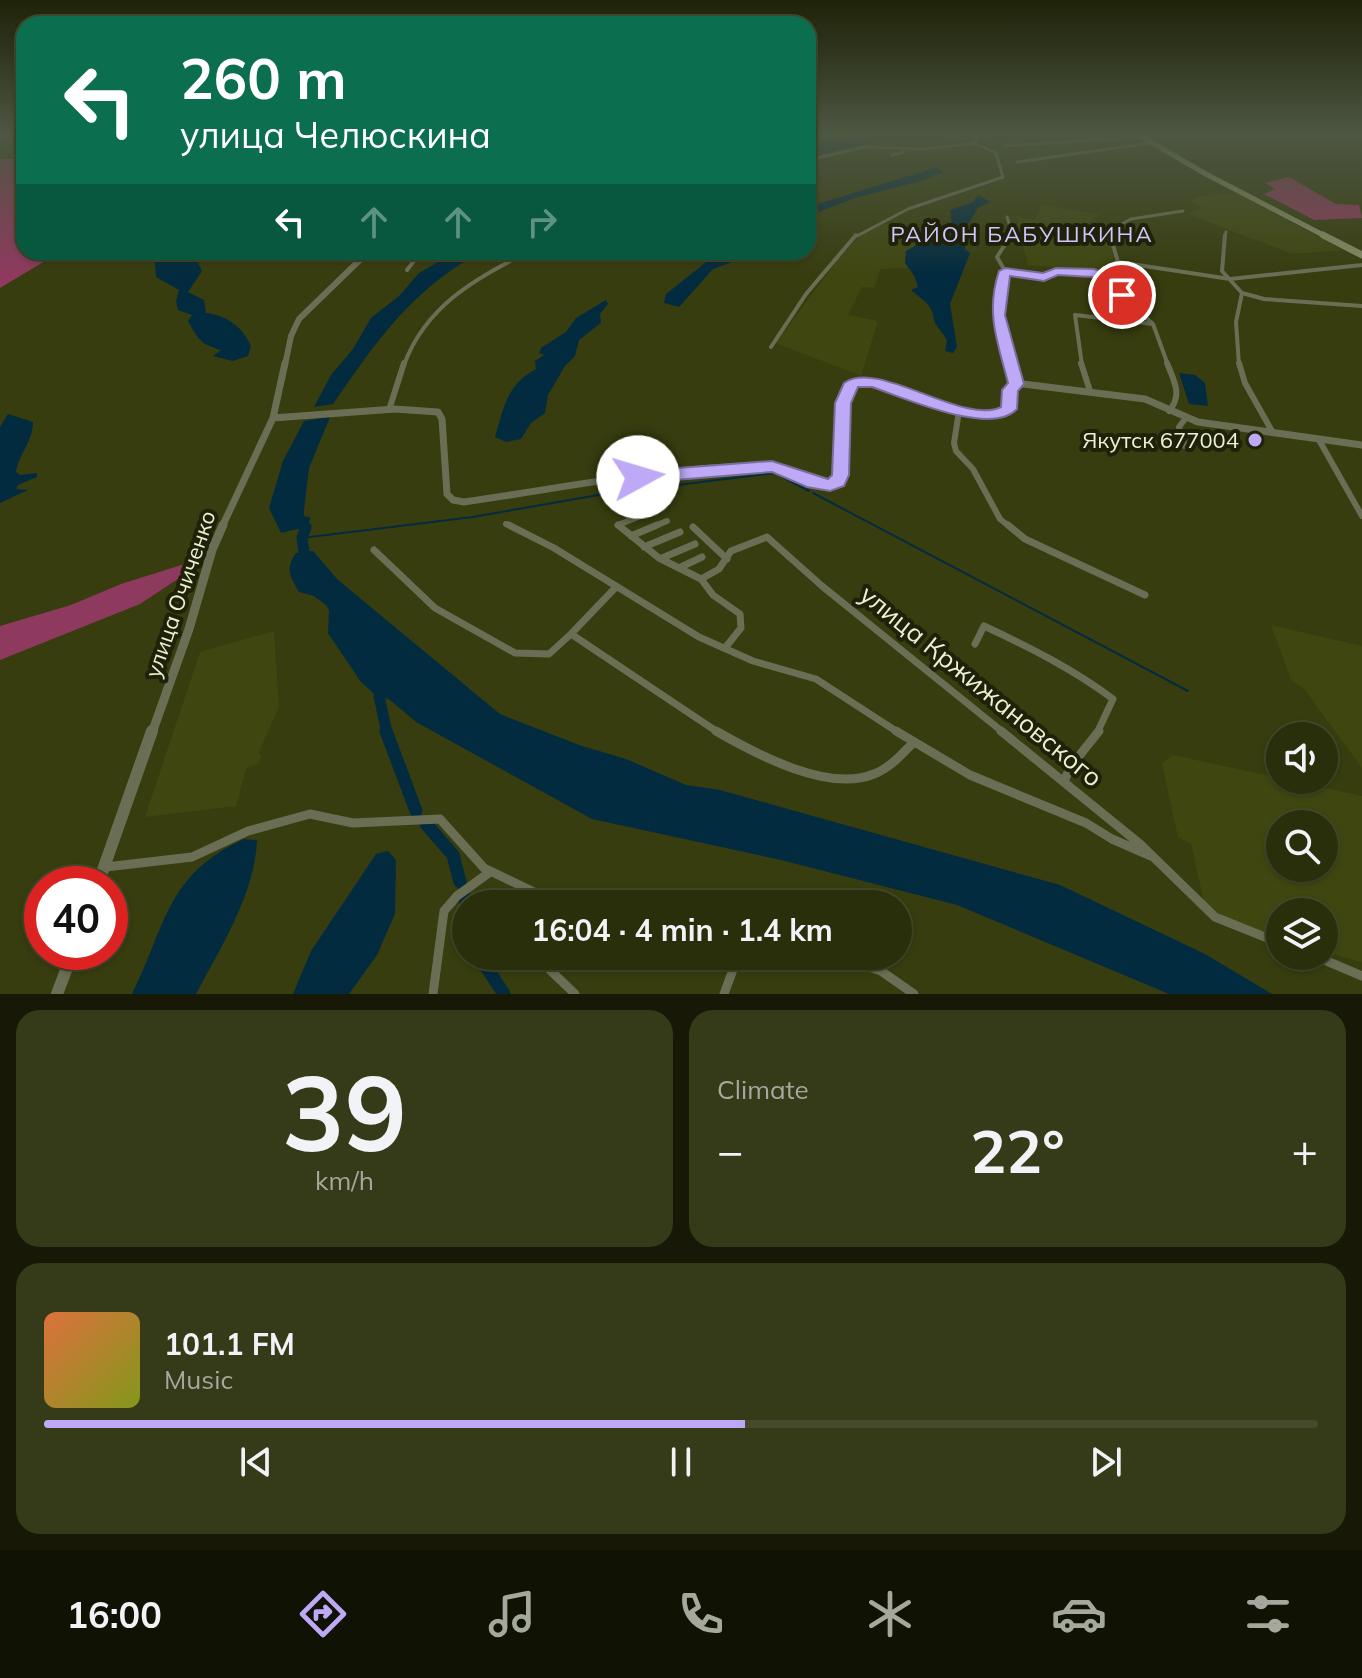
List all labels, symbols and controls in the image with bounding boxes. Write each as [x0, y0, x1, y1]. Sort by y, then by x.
text: 260 m [180, 43, 347, 113]
icon: left [48, 48, 152, 152]
text: улица Челюскина [180, 112, 491, 157]
icon: left [268, 200, 312, 244]
icon: ahead [352, 200, 396, 244]
icon: ahead [436, 200, 480, 244]
icon: right [520, 200, 564, 244]
district label: РАЙОН БАБУШКИНА [890, 220, 1154, 248]
pin [1088, 261, 1156, 329]
icon: arrive [1100, 273, 1144, 317]
place label: Якутск 677004 [1082, 426, 1239, 454]
marker: Якутск 677004 [1246, 431, 1264, 449]
position arrow [596, 435, 680, 519]
street label: улица Очиченко [138, 507, 222, 681]
street label: улица Кржижановского [853, 577, 1109, 794]
map controls [1266, 722, 1338, 970]
button: sound [1266, 722, 1338, 794]
button: search [1266, 810, 1338, 882]
speed limit sign: 40 [24, 866, 128, 970]
button: layers [1266, 898, 1338, 970]
text: 16:04 · 4 min · 1.4 km [531, 911, 833, 949]
text: 39 [282, 1046, 407, 1177]
text: Climate [717, 1073, 809, 1106]
text: 22° [970, 1113, 1065, 1188]
text: − [717, 1123, 743, 1178]
text: + [1292, 1123, 1318, 1178]
text: km/h [315, 1164, 374, 1197]
text: 101.1 FM [164, 1325, 295, 1363]
text: Music [164, 1363, 233, 1396]
icon: previous [234, 1440, 278, 1484]
icon: pause [659, 1440, 703, 1484]
icon: next [1084, 1440, 1128, 1484]
icon: directions [295, 1586, 351, 1642]
icon: music [484, 1586, 540, 1642]
icon: phone [673, 1586, 729, 1642]
icon: climate [862, 1586, 918, 1642]
icon: car [1051, 1586, 1107, 1642]
icon: filters [1240, 1586, 1296, 1642]
text: 16:00 [66, 1592, 162, 1637]

